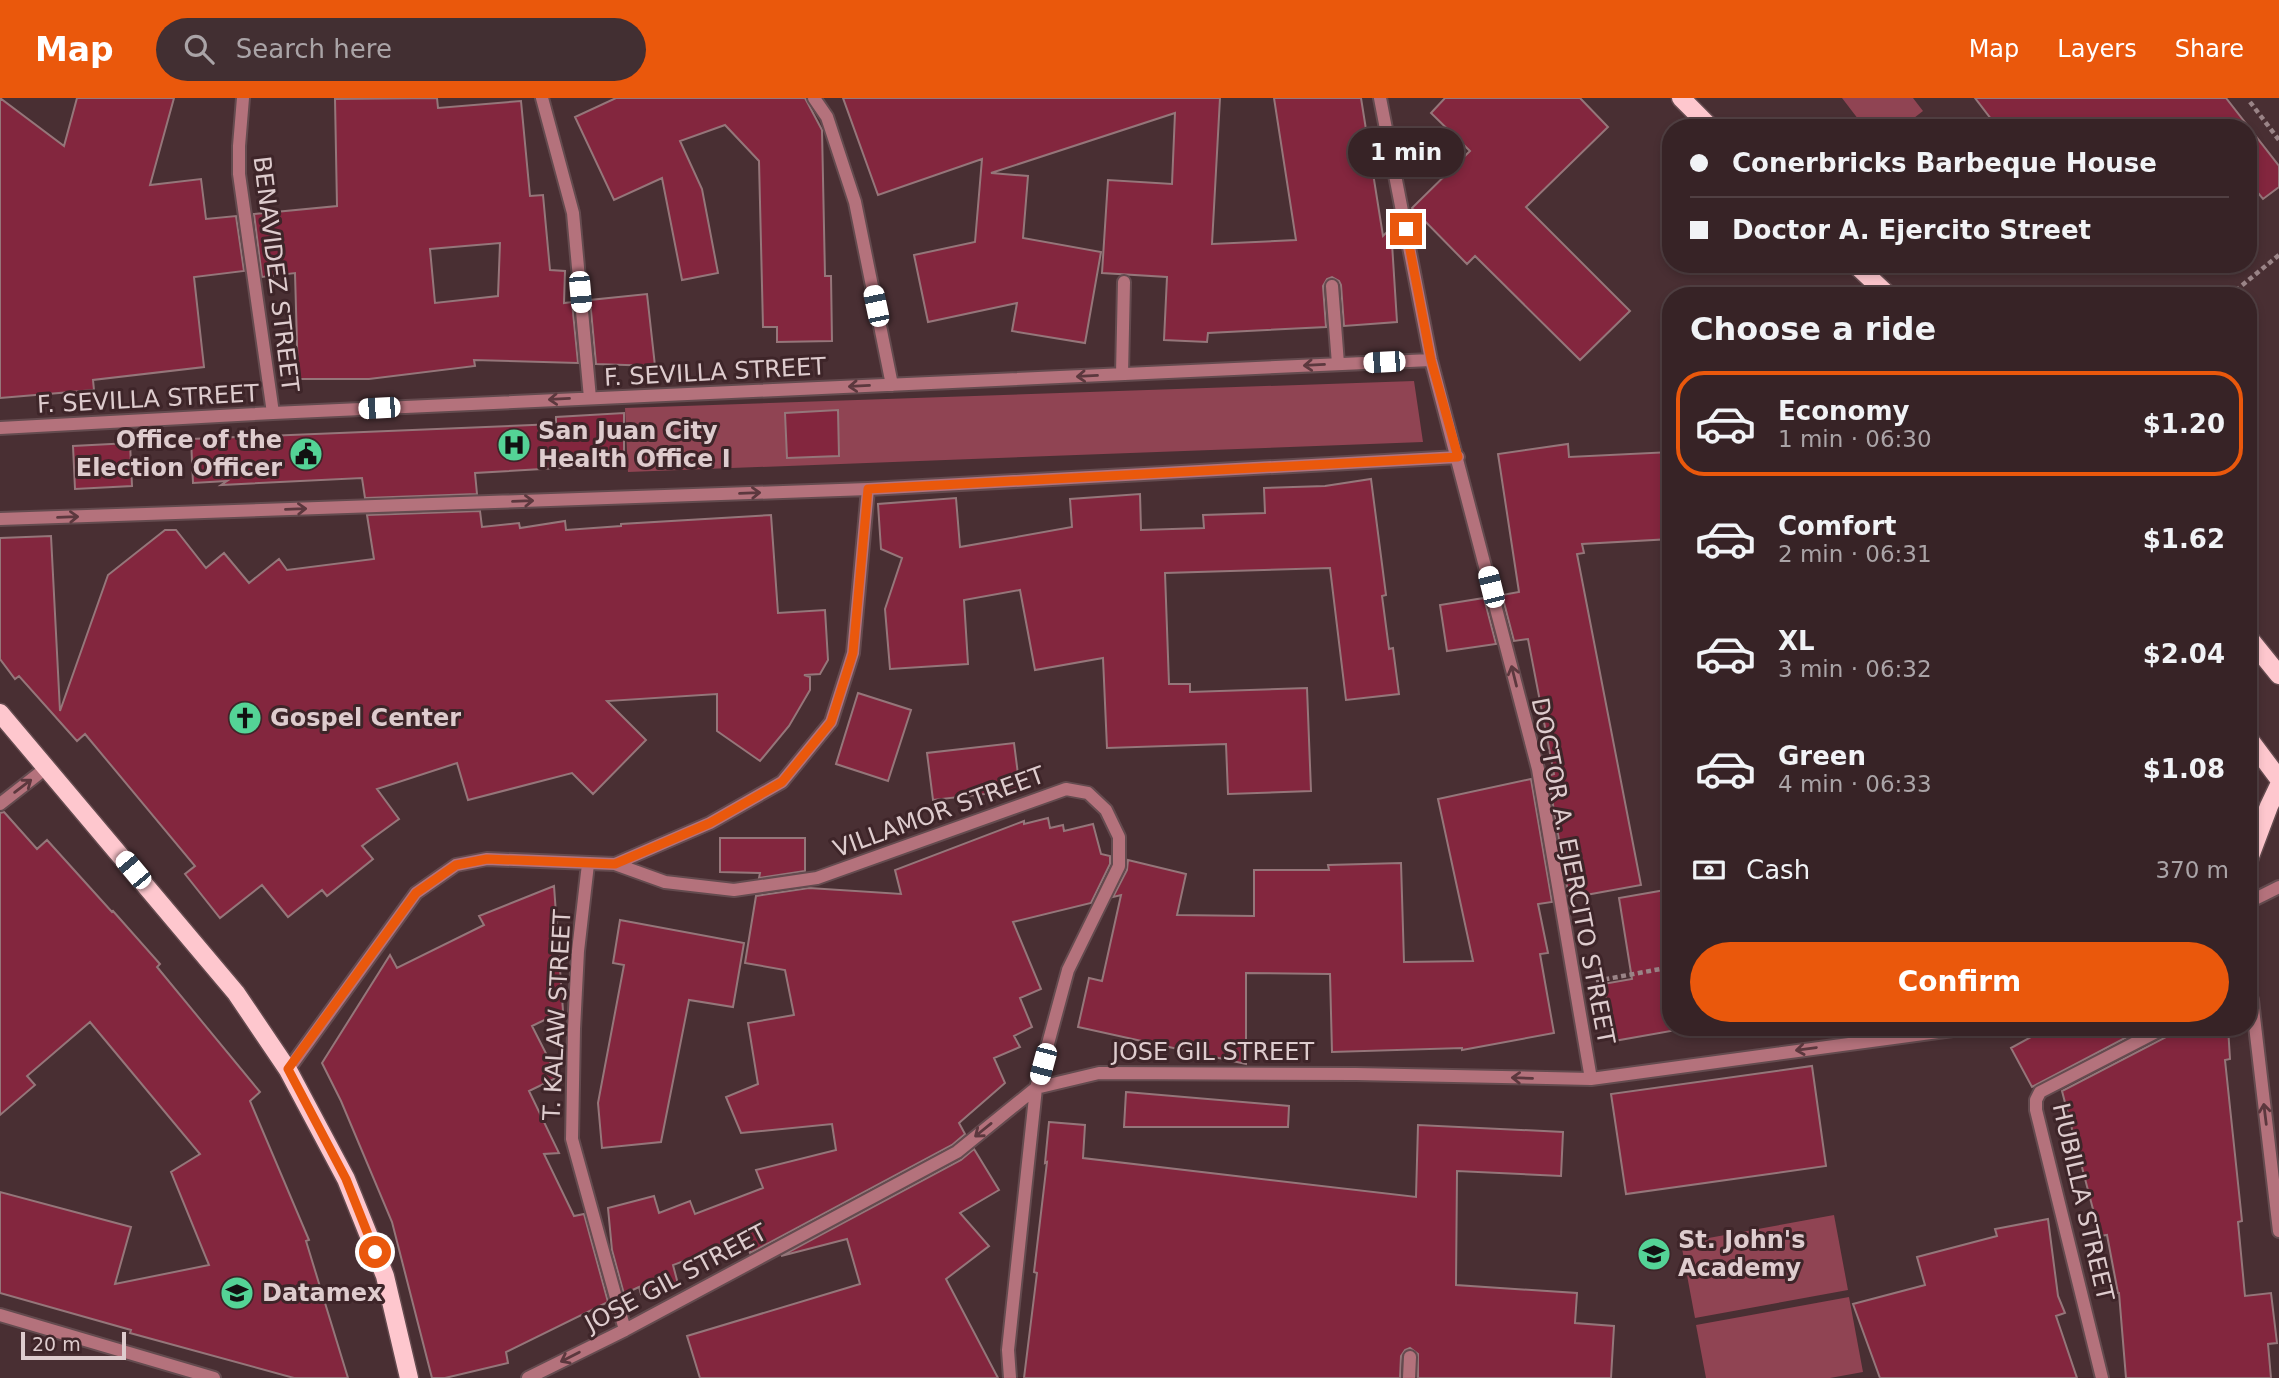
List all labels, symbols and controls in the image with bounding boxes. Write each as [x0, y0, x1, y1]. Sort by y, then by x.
search box [156, 18, 646, 81]
text: Map [35, 30, 114, 69]
icon: search [180, 30, 218, 68]
text: Search here [236, 34, 392, 64]
text: Map [1969, 35, 2019, 63]
text: Layers [2057, 35, 2137, 63]
text: Share [2175, 35, 2244, 63]
callout: 1 min [1348, 128, 1464, 176]
text: 1 min [1370, 139, 1442, 165]
text: Conerbricks Barbeque House [1732, 148, 2157, 178]
street label: BENAVIDEZ STREET [248, 155, 304, 394]
route end [1390, 213, 1422, 245]
text: Doctor A. Ejercito Street [1732, 215, 2091, 245]
car [568, 270, 593, 314]
car [862, 283, 891, 329]
text: Choose a ride [1690, 310, 1936, 348]
car [1363, 350, 1406, 374]
street label: F. SEVILLA STREET [603, 352, 827, 392]
one-way arrow [1303, 359, 1326, 372]
one-way arrow [1075, 369, 1098, 382]
street label: F. SEVILLA STREET [36, 379, 260, 419]
one-way arrow [848, 380, 871, 393]
icon: car [1694, 392, 1757, 455]
one-way arrow [547, 393, 570, 406]
car [358, 396, 401, 420]
text: Economy [1778, 396, 1909, 426]
text: $1.20 [2143, 409, 2225, 439]
place label: San Juan City Health Office Ⅰ [538, 417, 731, 473]
place label: Office of the Election Officer [76, 426, 282, 482]
hospital icon: San Juan City Health Office Ⅰ [495, 426, 533, 464]
text: 1 min · 06:30 [1778, 426, 1932, 452]
public building icon: Office of the Election Officer [287, 435, 325, 473]
one-way arrow [739, 486, 762, 499]
one-way arrow [511, 494, 534, 507]
one-way arrow [284, 502, 307, 515]
icon: car [1694, 507, 1757, 570]
one-way arrow [56, 510, 79, 523]
text: Comfort [1778, 511, 1896, 541]
text: $1.62 [2143, 524, 2225, 554]
text: 2 min · 06:31 [1778, 541, 1932, 567]
car [1476, 564, 1507, 610]
icon: car [1694, 622, 1757, 685]
text: XL [1778, 626, 1815, 656]
text: $2.04 [2143, 639, 2225, 669]
text: 3 min · 06:32 [1778, 656, 1932, 682]
one-way arrow [1507, 665, 1520, 688]
street label: DOCTOR A. EJERCITO STREET [1526, 695, 1620, 1047]
church icon: Gospel Center [226, 699, 264, 737]
place label: Gospel Center [270, 704, 461, 732]
icon: car [1694, 737, 1757, 800]
text: Green [1778, 741, 1866, 771]
text: $1.08 [2143, 754, 2225, 784]
street label: VILLAMOR STREET [830, 761, 1049, 863]
text: 4 min · 06:33 [1778, 771, 1932, 797]
one-way arrow [14, 778, 32, 793]
car [112, 847, 155, 893]
icon: cash [1690, 851, 1728, 889]
text: Cash [1746, 855, 1810, 885]
text: 370 m [2155, 857, 2229, 883]
street label: T. KALAW STREET [537, 909, 577, 1122]
button: Confirm [1690, 942, 2229, 1022]
street label: JOSE GIL STREET [1110, 1038, 1314, 1066]
car [1028, 1041, 1059, 1087]
one-way arrow [1795, 1043, 1818, 1056]
one-way arrow [1511, 1071, 1534, 1085]
street label: HUBILLA STREET [2047, 1100, 2119, 1304]
one-way arrow [2259, 1103, 2272, 1126]
one-way arrow [975, 1123, 993, 1138]
street label: JOSE GIL STREET [578, 1218, 772, 1339]
place label: St. John's Academy [1678, 1226, 1805, 1282]
school or university icon: St. John's Academy [1635, 1235, 1673, 1273]
route start [359, 1236, 391, 1268]
school or university icon: Datamex [218, 1274, 256, 1312]
place label: Datamex [262, 1279, 383, 1307]
scale bar [21, 1329, 126, 1361]
text: 20 m [32, 1333, 81, 1355]
one-way arrow [560, 1351, 581, 1365]

